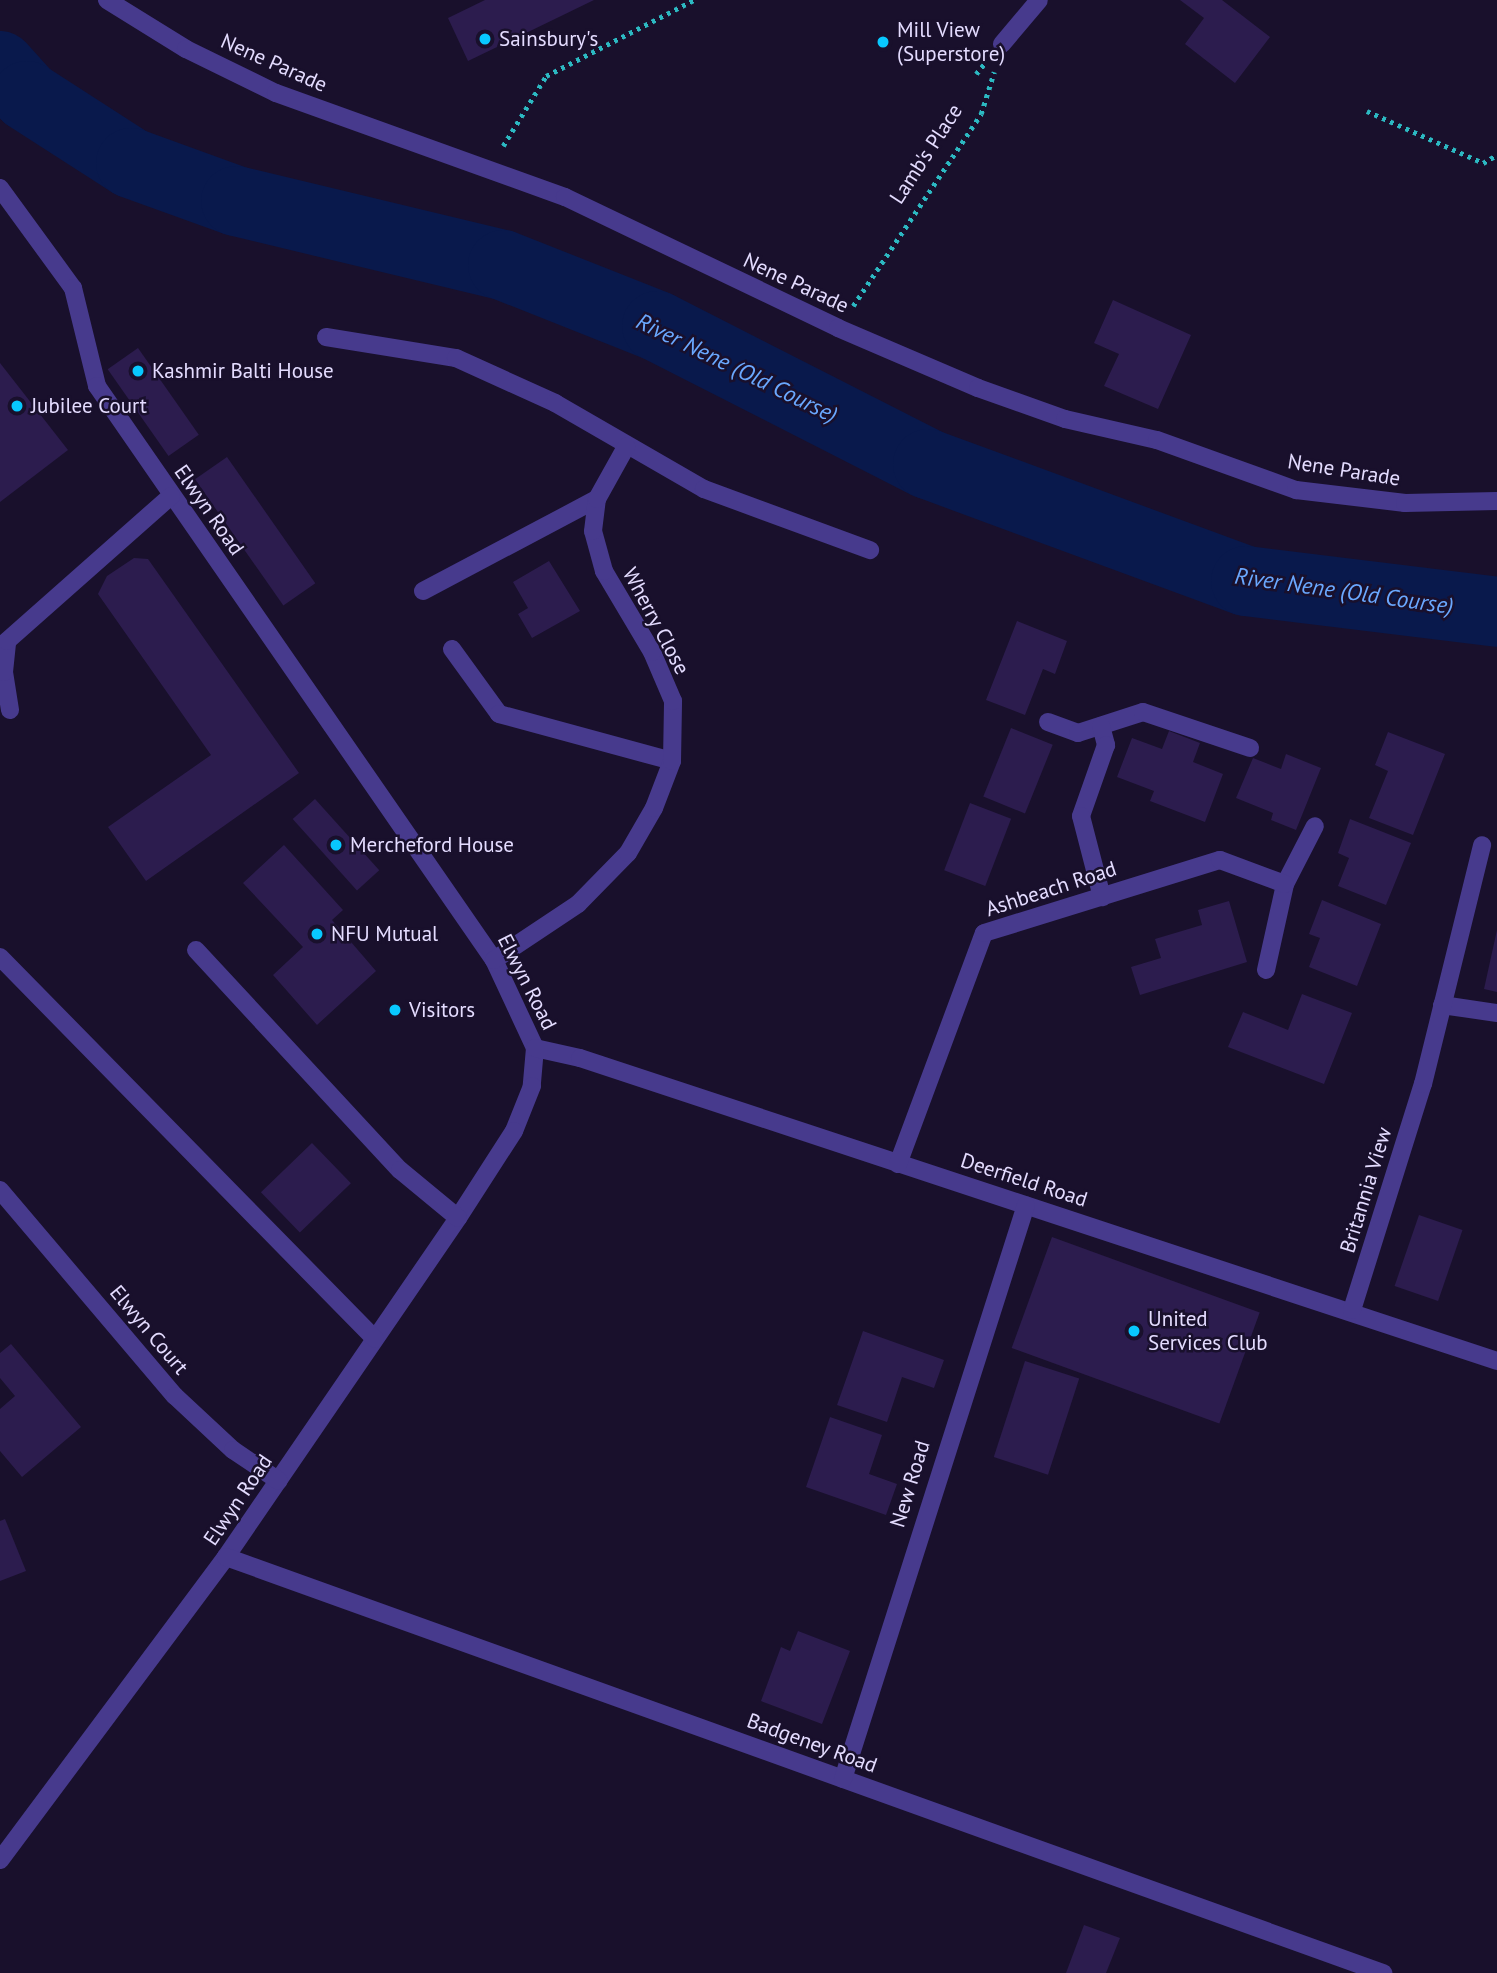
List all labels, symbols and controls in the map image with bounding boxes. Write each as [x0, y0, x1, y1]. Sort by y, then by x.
place label: Mill View (Superstore) [897, 17, 1005, 67]
place label: Sainsbury's [499, 26, 598, 52]
street label: Nene Parade [217, 28, 331, 98]
marker: Sainsbury's [477, 31, 493, 47]
marker: Mill View (Superstore) [875, 34, 891, 50]
street label: Lamb's Place [884, 99, 968, 209]
street label: Nene Parade [739, 248, 853, 318]
water label: River Nene (Old Course) [632, 307, 842, 429]
place label: Kashmir Balti House [152, 358, 334, 384]
marker: Kashmir Balti House [130, 363, 146, 379]
place label: Jubilee Court [31, 393, 147, 419]
marker: Jubilee Court [9, 398, 25, 414]
street label: Nene Parade [1286, 449, 1402, 491]
street label: Elwyn Road [169, 460, 249, 560]
water label: River Nene (Old Course) [1233, 562, 1455, 620]
street label: Wherry Close [617, 563, 695, 679]
place label: Mercheford House [350, 832, 514, 858]
marker: Mercheford House [328, 837, 344, 853]
street label: Ashbeach Road [982, 856, 1120, 922]
place label: NFU Mutual [331, 921, 438, 947]
marker: NFU Mutual [309, 926, 325, 942]
street label: Elwyn Road [492, 930, 562, 1034]
place label: Visitors [409, 997, 475, 1023]
marker: Visitors [387, 1002, 403, 1018]
street label: Britannia View [1335, 1124, 1397, 1256]
street label: Deerfield Road [958, 1148, 1090, 1212]
street label: Elwyn Court [104, 1280, 194, 1380]
place label: United Services Club [1148, 1306, 1268, 1356]
marker: United Services Club [1126, 1323, 1142, 1339]
street label: New Road [885, 1437, 935, 1531]
street label: Elwyn Road [198, 1450, 278, 1550]
street label: Badgeney Road [743, 1708, 881, 1778]

